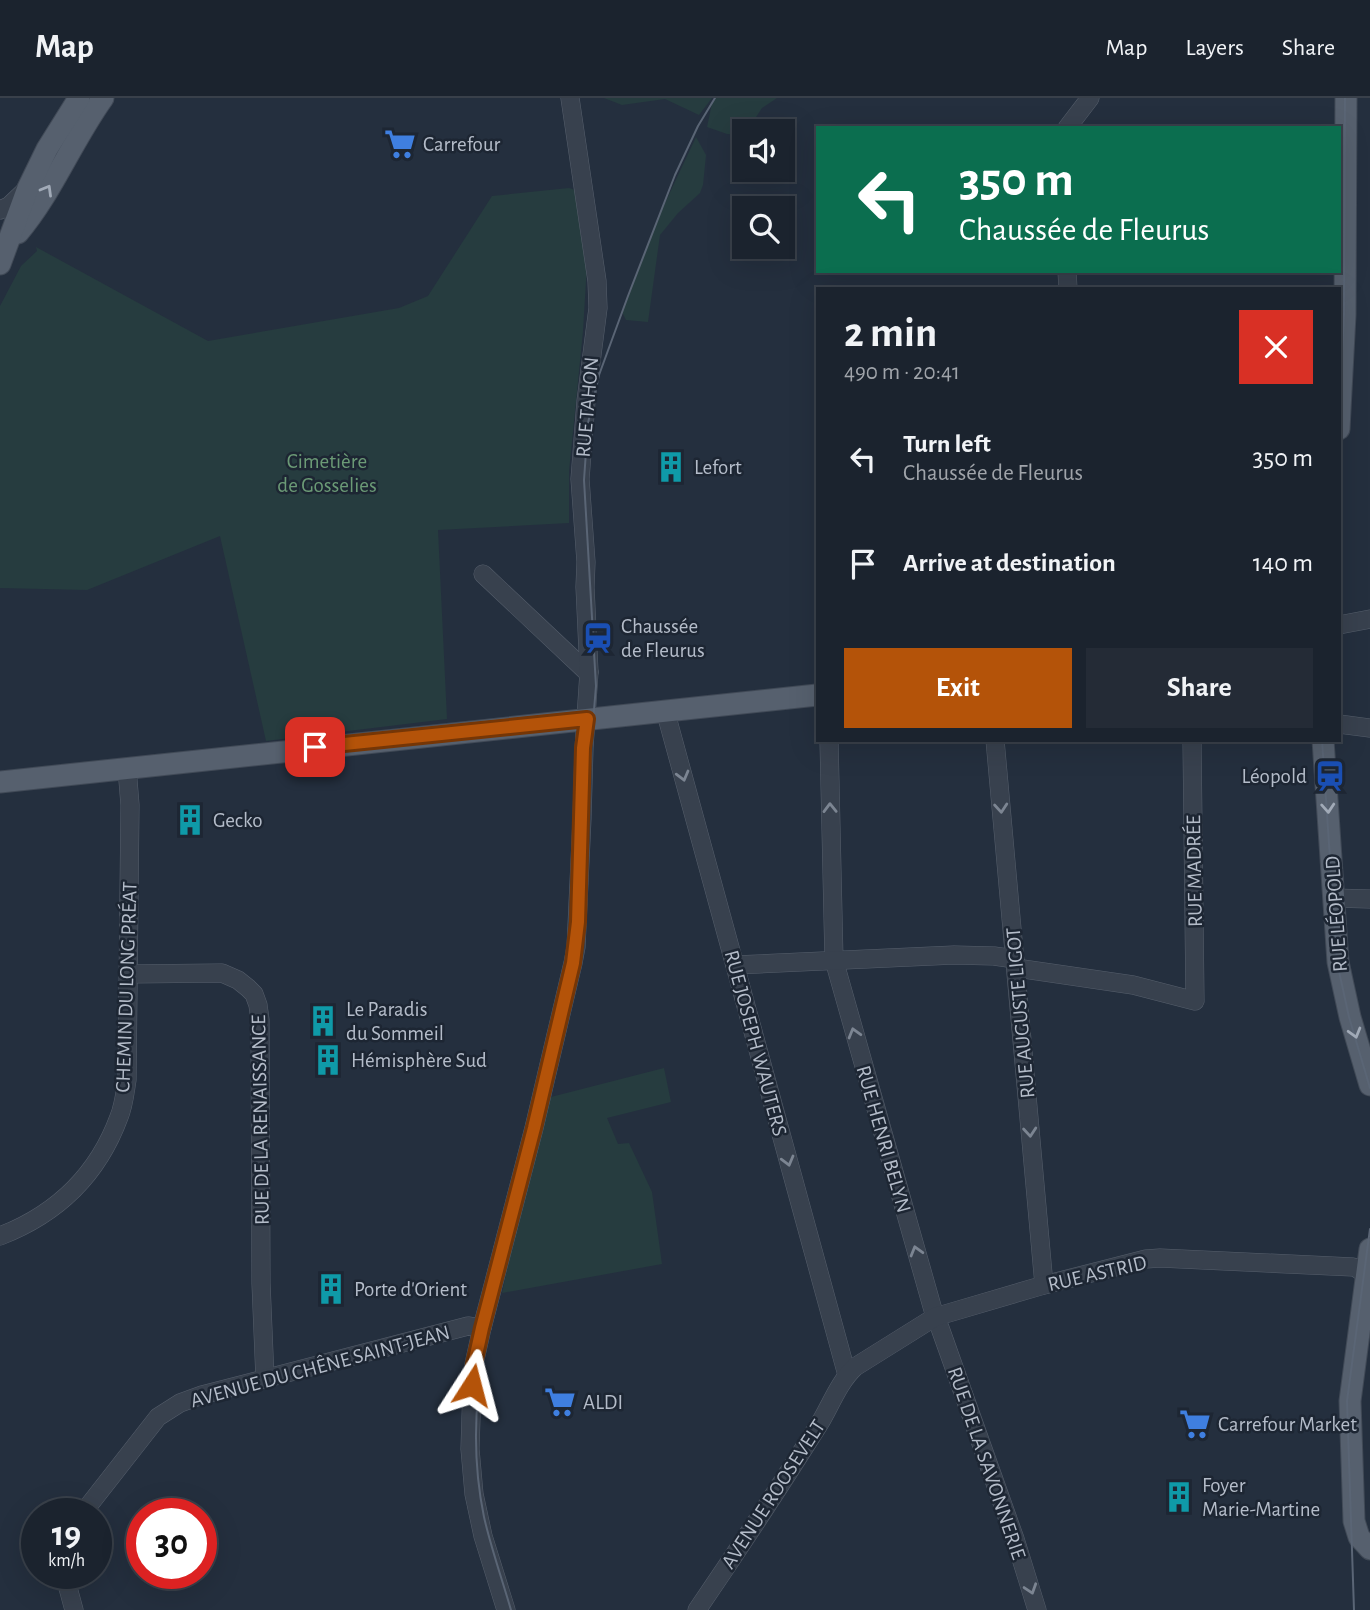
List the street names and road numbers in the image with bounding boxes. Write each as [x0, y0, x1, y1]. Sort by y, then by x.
street label: RUE TAHON [573, 356, 602, 458]
street label: RUE MADRÉE [1181, 815, 1206, 927]
street label: RUE LÉOPOLD [1320, 855, 1351, 973]
street label: CHEMIN DU LONG PRÉAT [110, 881, 141, 1093]
street label: RUE AUGUSTE LIGOT [1003, 927, 1038, 1099]
street label: RUE JOSEPH WAUTERS [721, 948, 790, 1138]
street label: RUE DE LA RENAISSANCE [248, 1015, 273, 1225]
street label: RUE HENRI BELYN [852, 1063, 915, 1215]
street label: RUE ASTRID [1046, 1252, 1149, 1295]
street label: AVENUE DU CHÊNE SAINT-JEAN [188, 1320, 452, 1411]
street label: RUE DE LA SAVONNERIE [944, 1364, 1029, 1562]
street label: AVENUE ROOSEVELT [718, 1416, 829, 1572]

